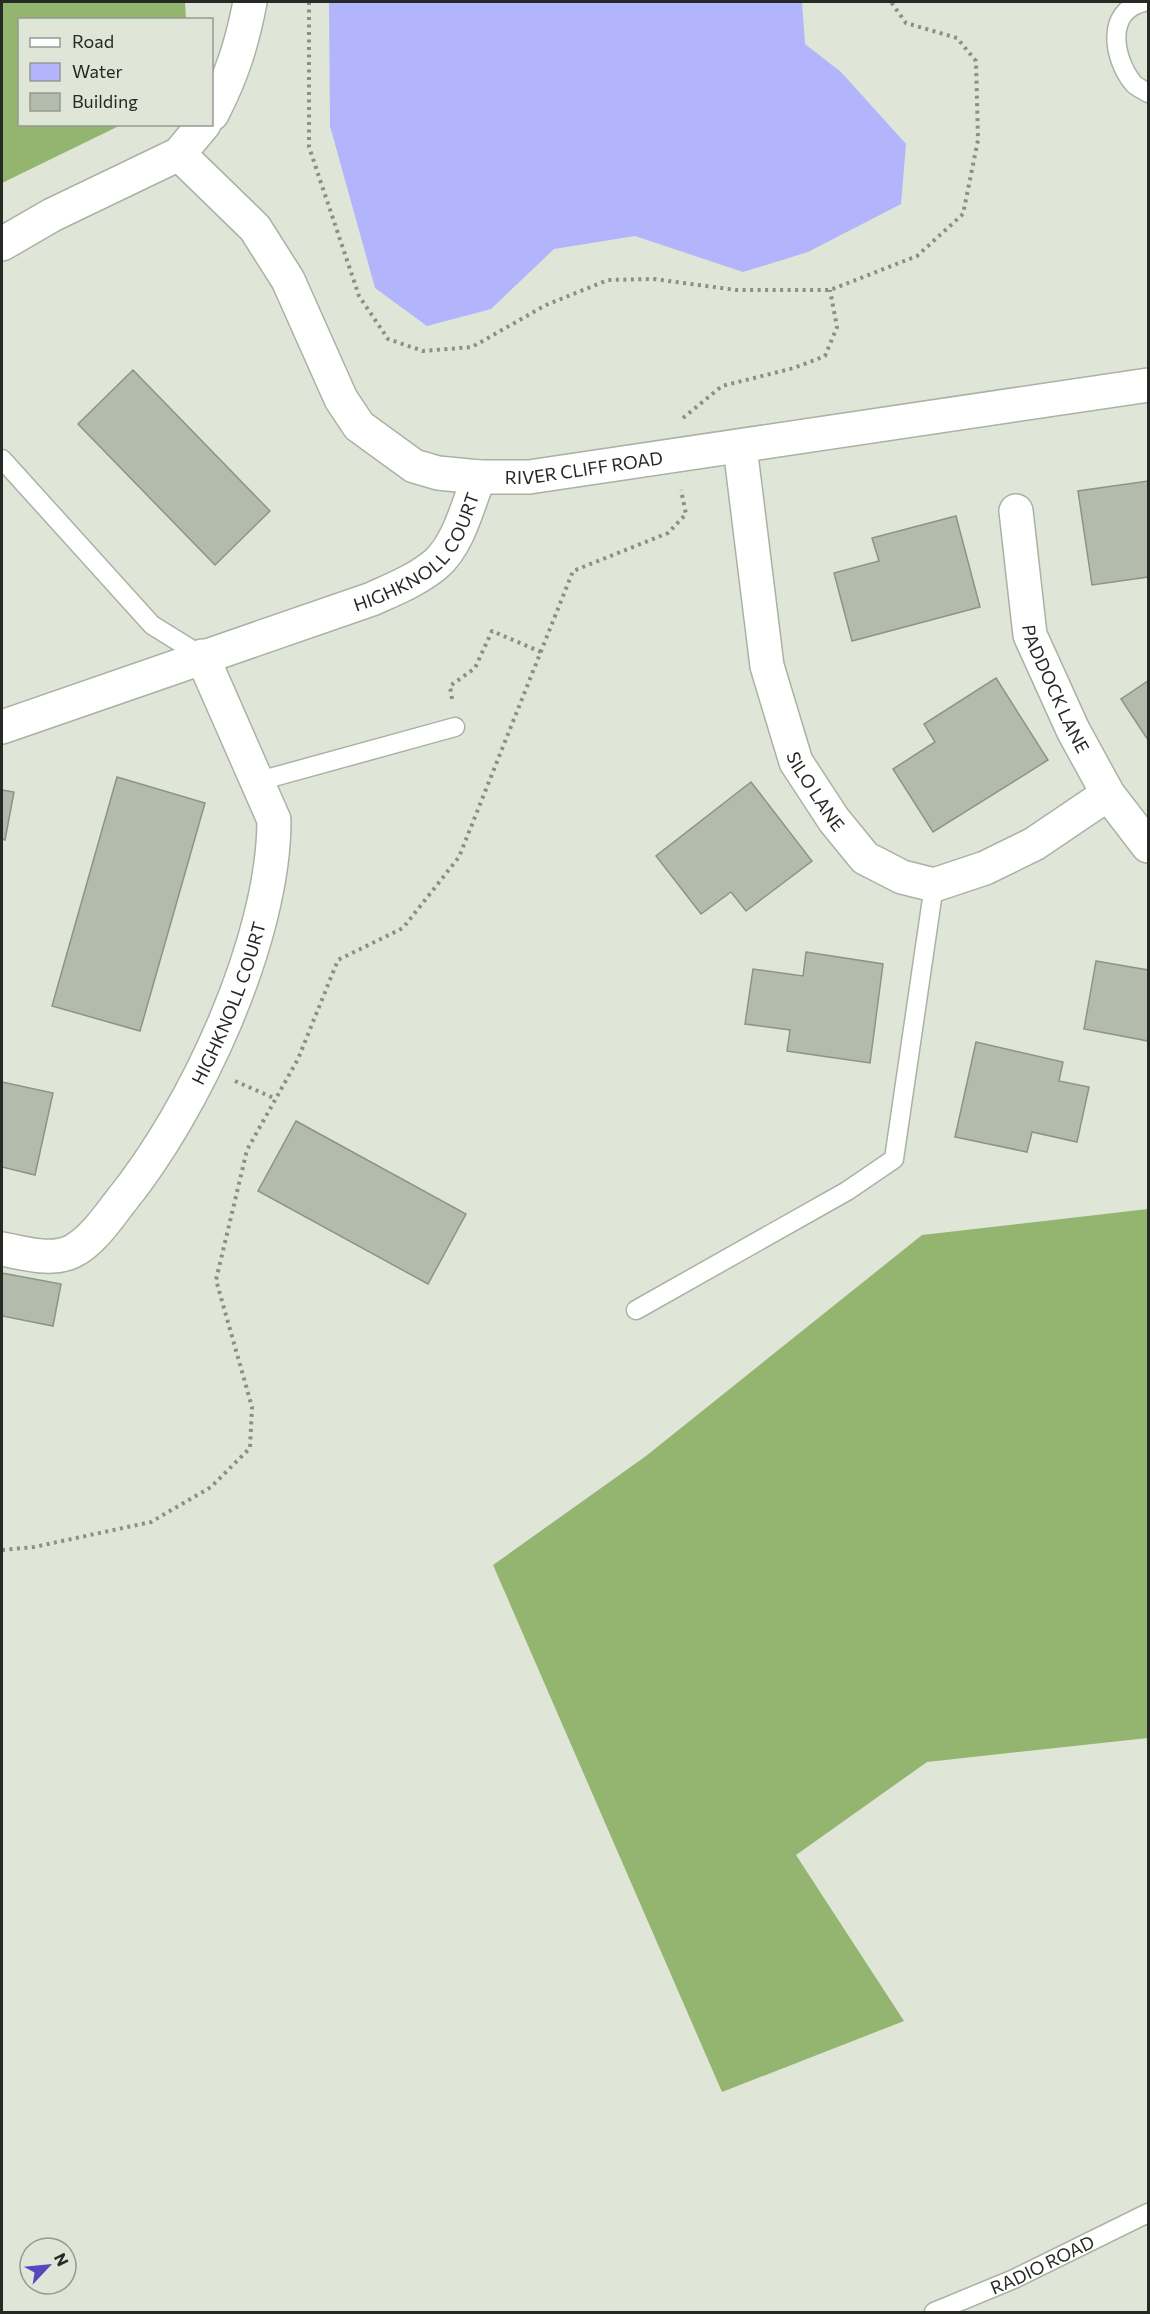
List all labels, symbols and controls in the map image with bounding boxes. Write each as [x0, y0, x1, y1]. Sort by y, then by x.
legend [18, 18, 213, 126]
text: Road [72, 30, 114, 52]
text: Water [72, 60, 123, 82]
text: Building [72, 90, 138, 112]
street label: RIVER CLIFF ROAD [505, 446, 664, 488]
street label: HIGHKNOLL COURT [350, 489, 483, 616]
street label: PADDOCK LANE [1018, 624, 1094, 757]
street label: SILO LANE [782, 749, 850, 836]
street label: HIGHKNOLL COURT [186, 919, 270, 1088]
street label: RADIO ROAD [987, 2230, 1098, 2299]
north arrow [18, 2236, 78, 2296]
text: N [51, 2250, 73, 2269]

